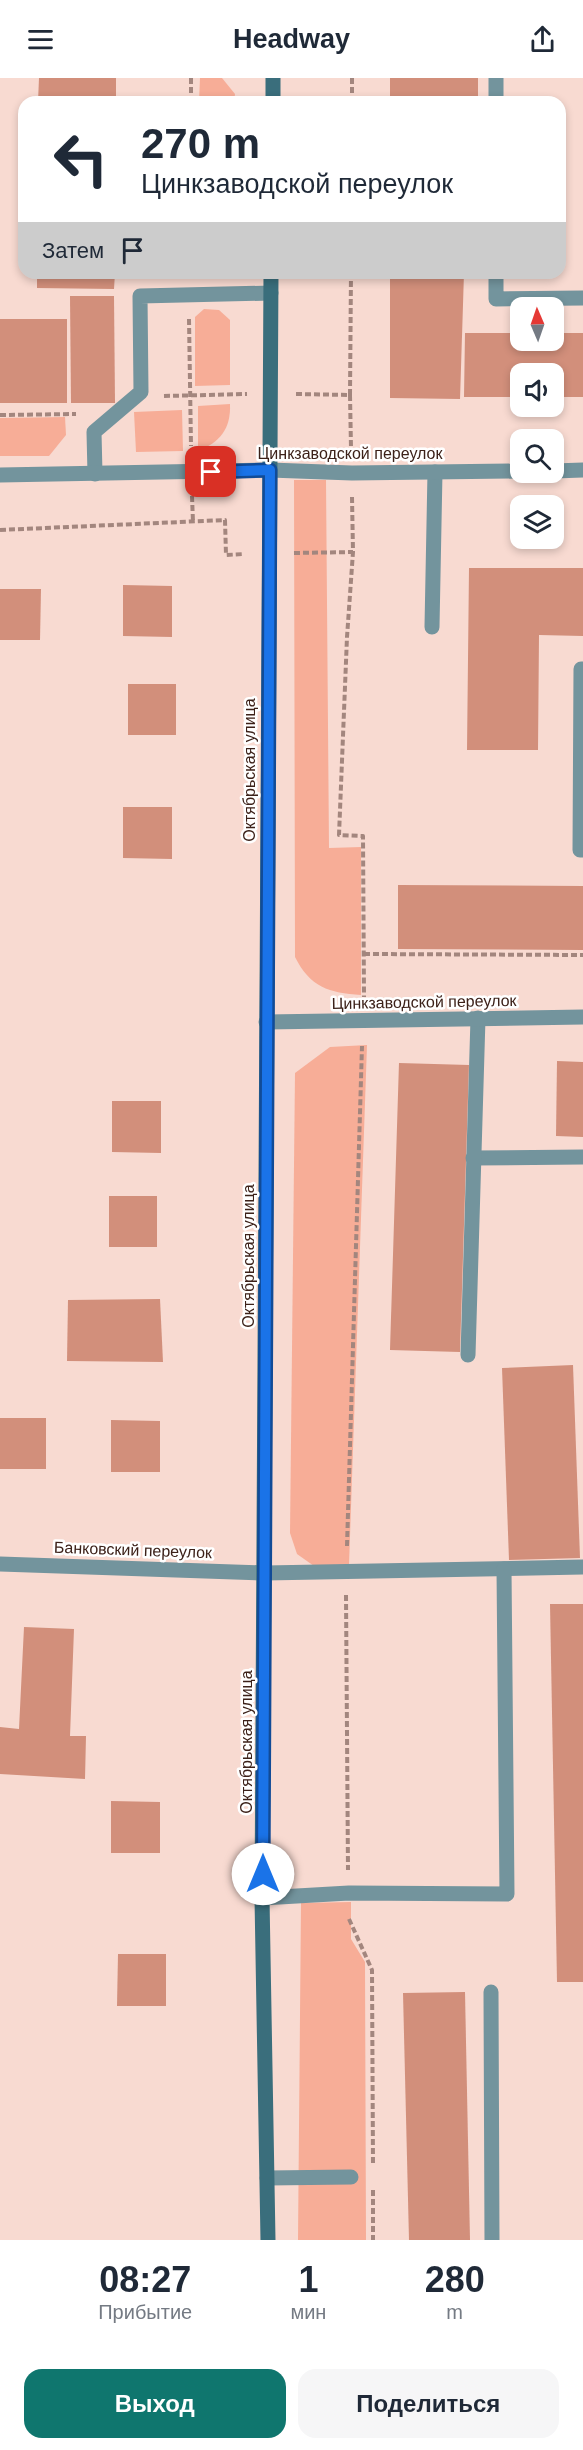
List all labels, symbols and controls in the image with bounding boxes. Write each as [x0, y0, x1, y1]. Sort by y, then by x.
icon: menu [24, 23, 57, 56]
icon: share [526, 23, 559, 56]
text: Headway [233, 24, 350, 54]
icon: left [42, 120, 120, 198]
text: 270 m [141, 120, 260, 167]
text: Цинкзаводской переулок [141, 169, 453, 199]
icon: arrive [116, 234, 149, 267]
text: Затем [42, 238, 104, 263]
north arrow [510, 297, 564, 351]
map controls [510, 297, 564, 549]
button: sound [510, 363, 564, 417]
button: search [510, 429, 564, 483]
street label: Цинкзаводской переулок [258, 445, 443, 462]
pin [185, 446, 236, 497]
icon: arrive [194, 455, 227, 488]
button: layers [510, 495, 564, 549]
street label: Октябрьская улица [241, 698, 258, 842]
street label: Цинкзаводской переулок [331, 992, 518, 1012]
street label: Октябрьская улица [240, 1184, 257, 1328]
street label: Банковский переулок [54, 1539, 213, 1561]
street label: Октябрьская улица [238, 1670, 255, 1814]
position arrow [231, 1842, 295, 1906]
text: 08:27 [99, 2259, 191, 2300]
text: 1 [298, 2259, 318, 2300]
text: 280 [425, 2259, 485, 2300]
text: Прибытие [98, 2301, 192, 2323]
text: мин [290, 2301, 326, 2323]
text: m [446, 2301, 463, 2323]
button: Выход [24, 2369, 286, 2438]
button: Поделиться [298, 2369, 559, 2438]

